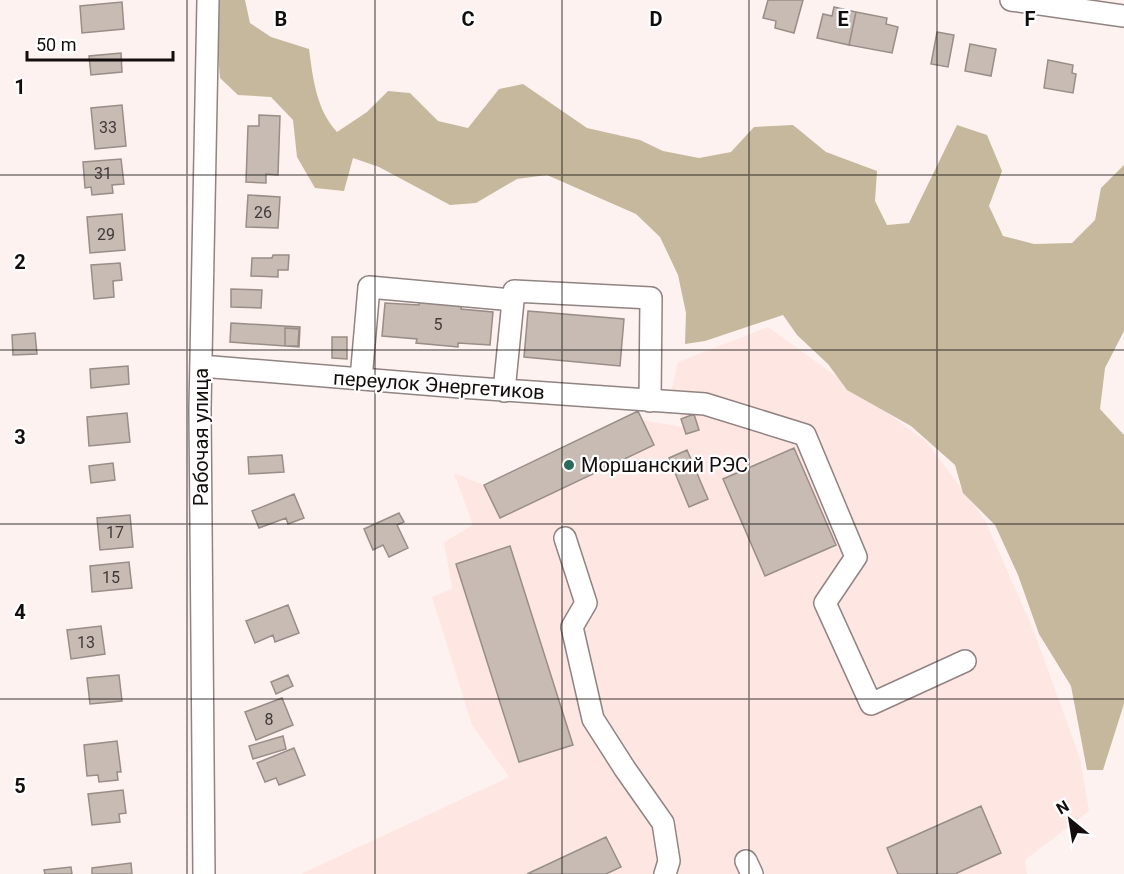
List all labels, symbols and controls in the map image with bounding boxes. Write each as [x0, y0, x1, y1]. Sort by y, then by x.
text: B [275, 7, 287, 31]
text: C [461, 7, 475, 31]
text: D [650, 7, 663, 31]
text: E [837, 7, 849, 31]
text: F [1025, 7, 1036, 31]
scale bar [27, 24, 172, 62]
text: 50 m [36, 34, 76, 55]
text: 1 [14, 75, 26, 99]
house number: 33 [99, 118, 117, 137]
house number: 31 [94, 164, 112, 183]
house number: 26 [254, 203, 272, 222]
house number: 29 [97, 225, 115, 244]
text: 2 [14, 250, 26, 274]
house number: 5 [434, 315, 443, 334]
street label: переулок Энергетиков [333, 366, 545, 404]
street label: Рабочая улица [189, 368, 213, 506]
text: 3 [14, 425, 26, 449]
place label: Моршанский РЭС [581, 453, 748, 477]
marker: Моршанский РЭС [562, 458, 576, 472]
house number: 17 [106, 523, 124, 542]
house number: 15 [102, 568, 120, 587]
text: 4 [14, 600, 26, 624]
house number: 13 [77, 633, 95, 652]
house number: 8 [265, 710, 274, 729]
text: 5 [14, 774, 26, 798]
north arrow [1040, 790, 1100, 850]
text: N [1053, 796, 1072, 818]

